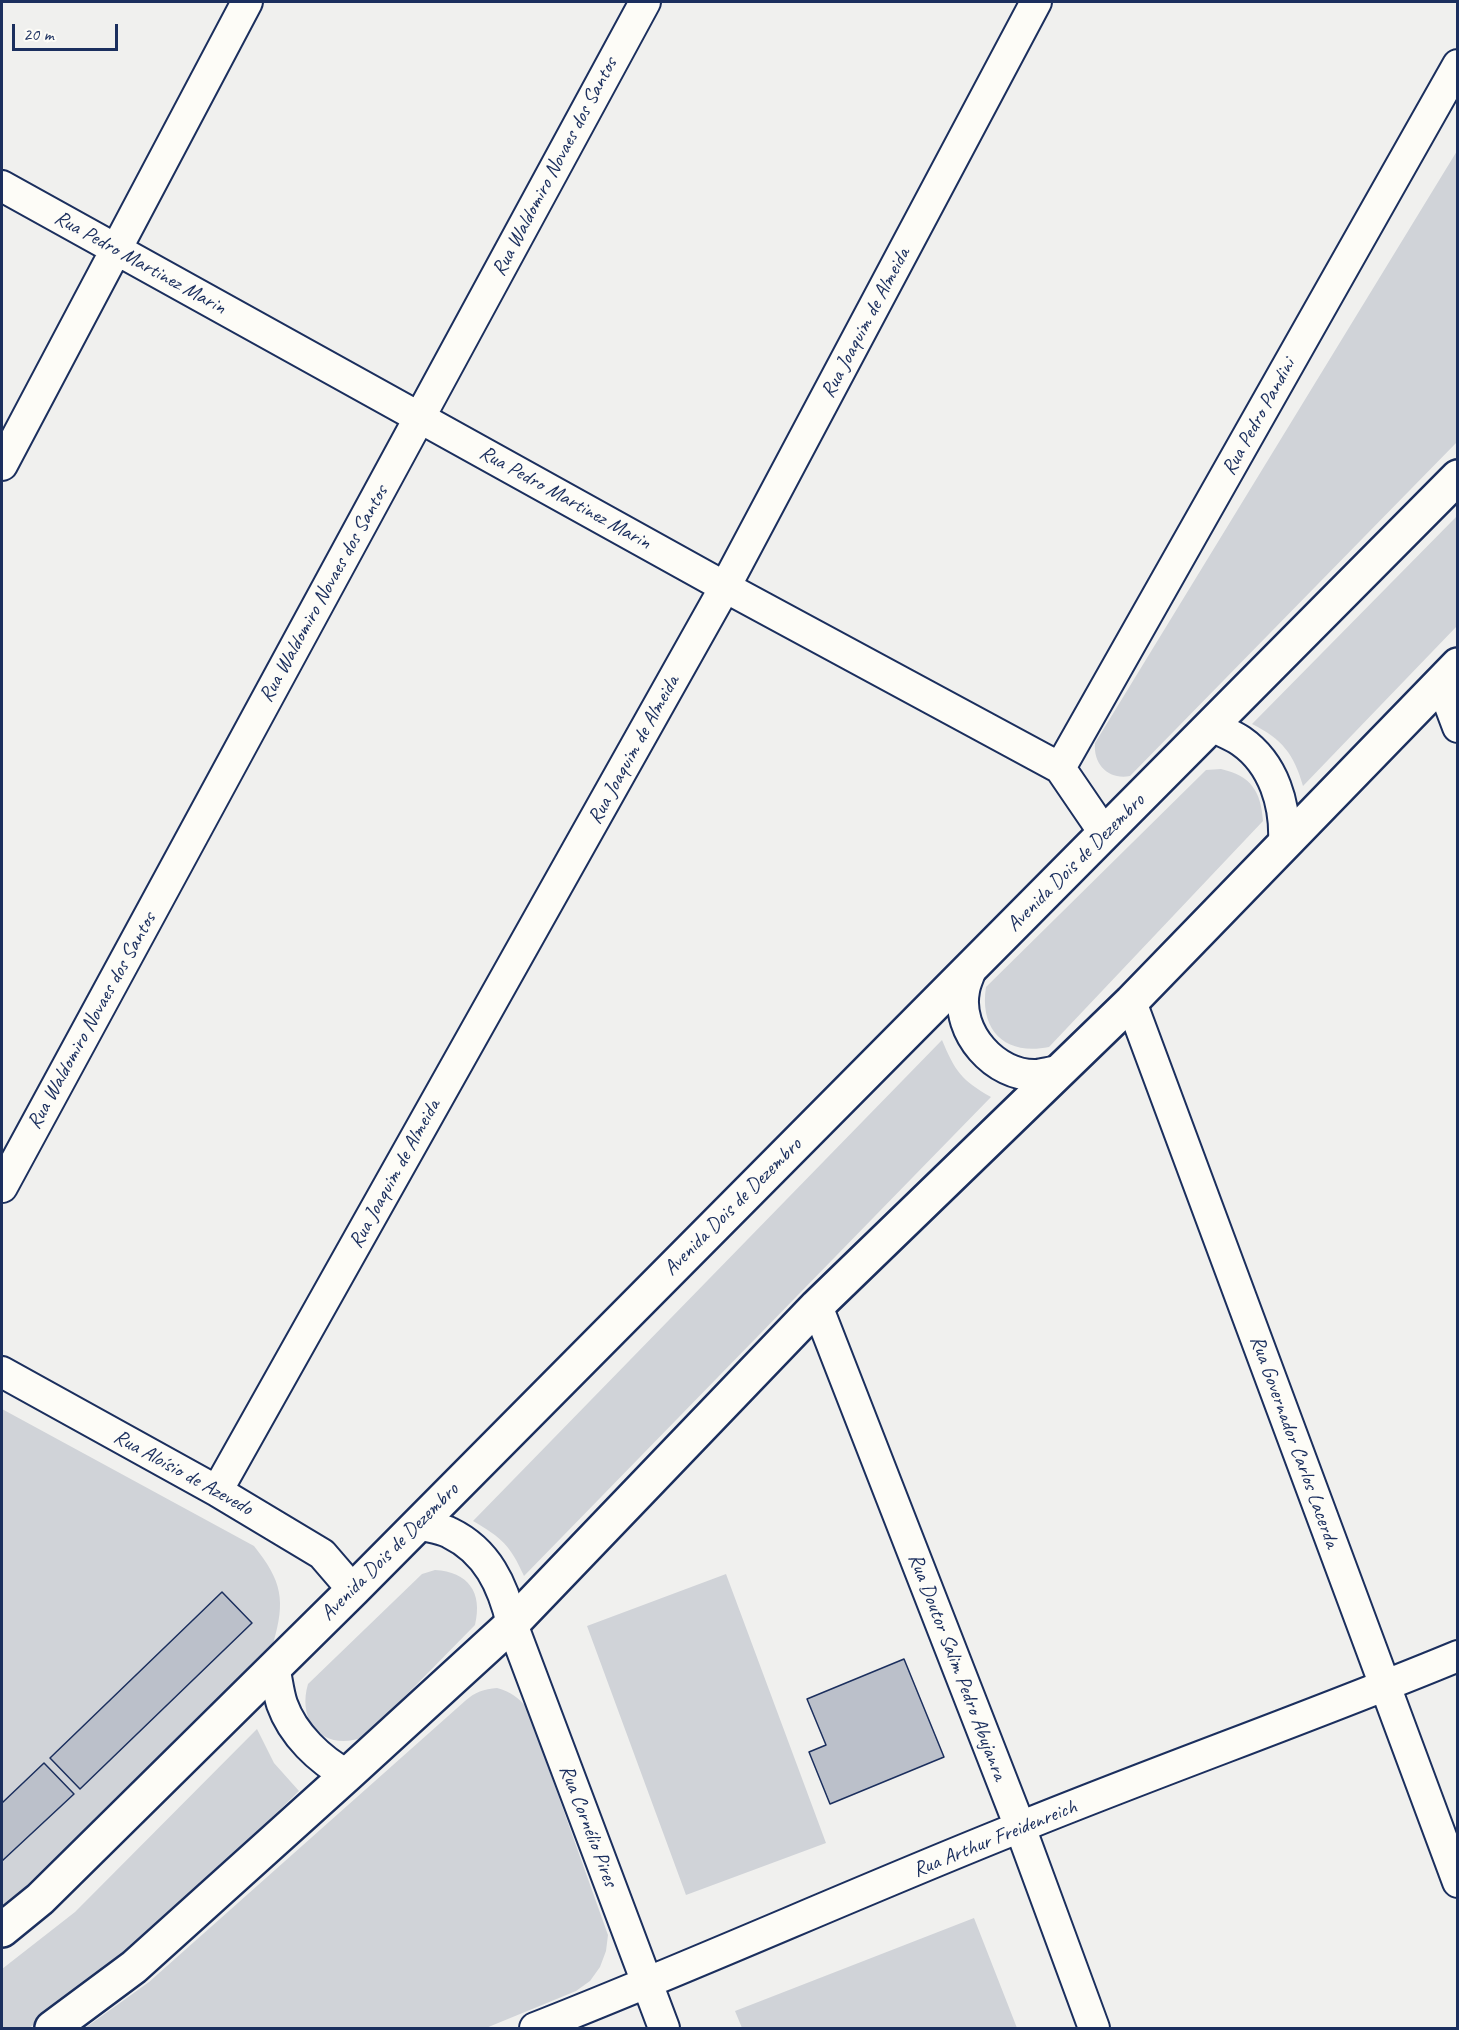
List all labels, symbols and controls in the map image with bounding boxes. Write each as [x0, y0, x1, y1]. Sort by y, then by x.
scale bar [15, 12, 122, 50]
text: 20 m [23, 23, 54, 45]
street label: Rua Waldomiro Novaes dos Santos [487, 53, 623, 281]
street label: Rua Pedro Martinez Marin [50, 205, 230, 321]
street label: Rua Joaquim de Almeida [816, 244, 916, 402]
street label: Rua Pedro Pandini [1217, 354, 1301, 480]
street label: Rua Pedro Martinez Marin [475, 440, 655, 556]
street label: Rua Waldomiro Novaes dos Santos [254, 481, 394, 707]
street label: Rua Joaquim de Almeida [583, 671, 685, 829]
street label: Avenida Dois de Dezembro [1002, 789, 1150, 937]
street label: Rua Waldomiro Novaes dos Santos [22, 908, 162, 1134]
street label: Rua Joaquim de Almeida [344, 1095, 446, 1253]
street label: Avenida Dois de Dezembro [659, 1133, 807, 1281]
street label: Rua Governador Carlos Lacerda [1244, 1332, 1344, 1552]
street label: Rua Aloísio de Azevedo [109, 1424, 257, 1522]
street label: Avenida Dois de Dezembro [316, 1478, 464, 1626]
street label: Rua Doutor Salim Pedro Abujanra [902, 1550, 1012, 1784]
street label: Rua Cornélio Pires [553, 1762, 623, 1890]
street label: Rua Arthur Freidenreich [910, 1795, 1080, 1883]

